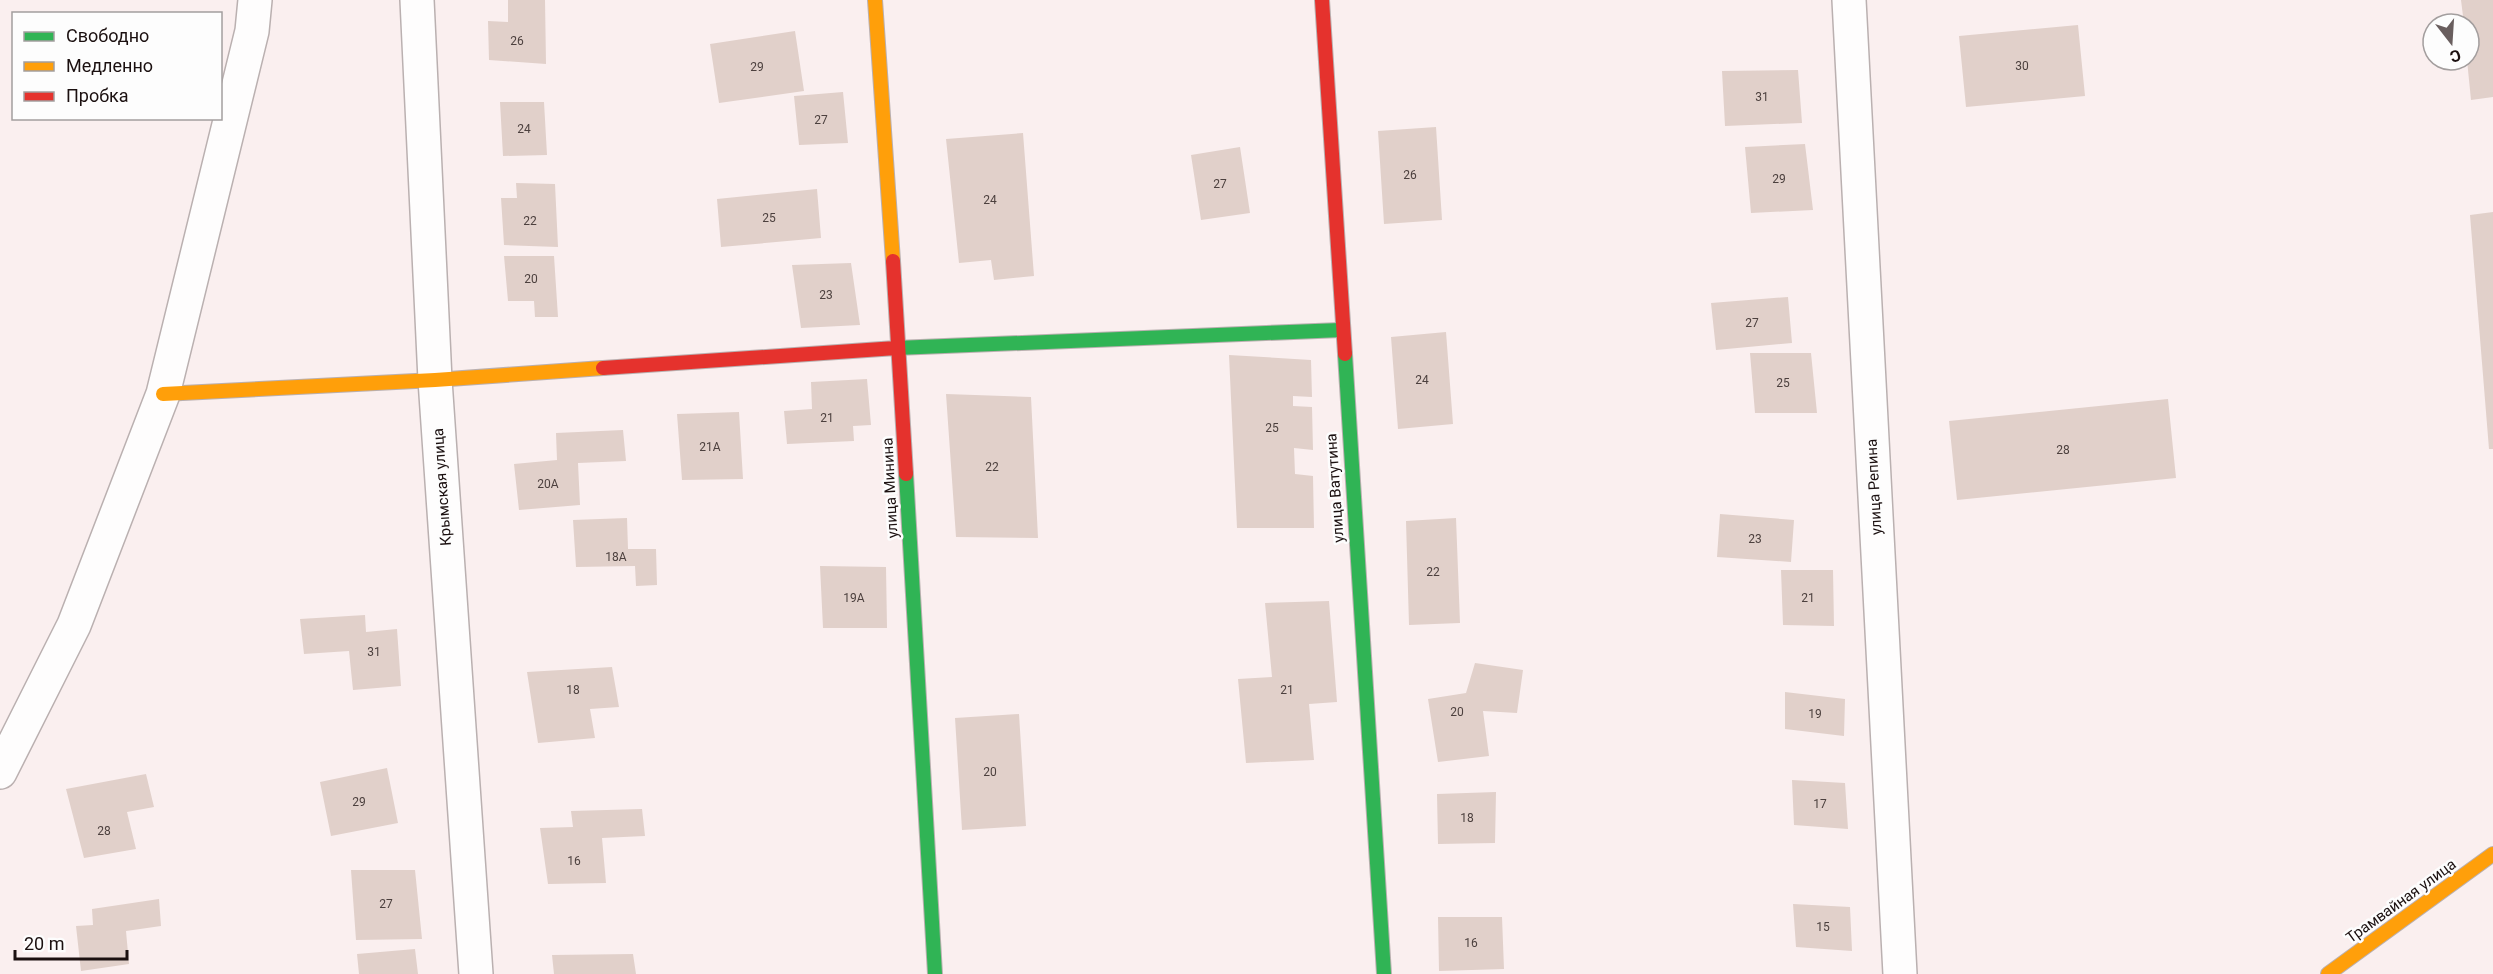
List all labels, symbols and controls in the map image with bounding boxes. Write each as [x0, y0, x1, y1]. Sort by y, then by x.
legend [12, 12, 222, 120]
north arrow [2421, 12, 2481, 72]
text: Свободно [66, 25, 149, 46]
house number: 26 [510, 34, 524, 48]
text: С [2447, 45, 2463, 66]
text: Медленно [66, 55, 153, 76]
house number: 30 [2015, 59, 2029, 73]
house number: 29 [750, 60, 764, 74]
text: Пробка [66, 85, 129, 106]
house number: 31 [1755, 90, 1769, 104]
house number: 27 [814, 113, 828, 127]
house number: 24 [517, 122, 531, 136]
house number: 26 [1403, 168, 1417, 182]
house number: 29 [1772, 172, 1786, 186]
house number: 27 [1213, 177, 1227, 191]
house number: 24 [983, 193, 997, 207]
house number: 25 [762, 211, 776, 225]
house number: 22 [523, 214, 537, 228]
house number: 20 [524, 272, 538, 286]
house number: 23 [819, 288, 833, 302]
house number: 27 [1745, 316, 1759, 330]
house number: 24 [1415, 373, 1429, 387]
house number: 25 [1776, 376, 1790, 390]
house number: 21 [820, 411, 834, 425]
house number: 25 [1265, 421, 1279, 435]
street label: Крымская улица [429, 428, 455, 546]
street label: улица Ватутина [1322, 433, 1348, 543]
street label: улица Минина [878, 437, 902, 539]
street label: улица Репина [1862, 438, 1886, 536]
house number: 21А [699, 440, 721, 454]
house number: 28 [2056, 443, 2070, 457]
house number: 22 [985, 460, 999, 474]
house number: 20А [537, 477, 559, 491]
house number: 23 [1748, 532, 1762, 546]
house number: 18А [605, 550, 627, 564]
house number: 22 [1426, 565, 1440, 579]
house number: 19А [843, 591, 865, 605]
house number: 21 [1801, 591, 1815, 605]
house number: 31 [367, 645, 381, 659]
house number: 18 [566, 683, 580, 697]
house number: 21 [1280, 683, 1294, 697]
house number: 20 [1450, 705, 1464, 719]
house number: 19 [1808, 707, 1822, 721]
house number: 20 [983, 765, 997, 779]
house number: 29 [352, 795, 366, 809]
house number: 17 [1813, 797, 1827, 811]
house number: 18 [1460, 811, 1474, 825]
house number: 28 [97, 824, 111, 838]
house number: 16 [567, 854, 581, 868]
street label: Трамвайная улица [2343, 855, 2459, 947]
house number: 27 [379, 897, 393, 911]
house number: 15 [1816, 920, 1830, 934]
scale bar [15, 923, 128, 961]
text: 20 m [24, 933, 64, 954]
house number: 16 [1464, 936, 1478, 950]

